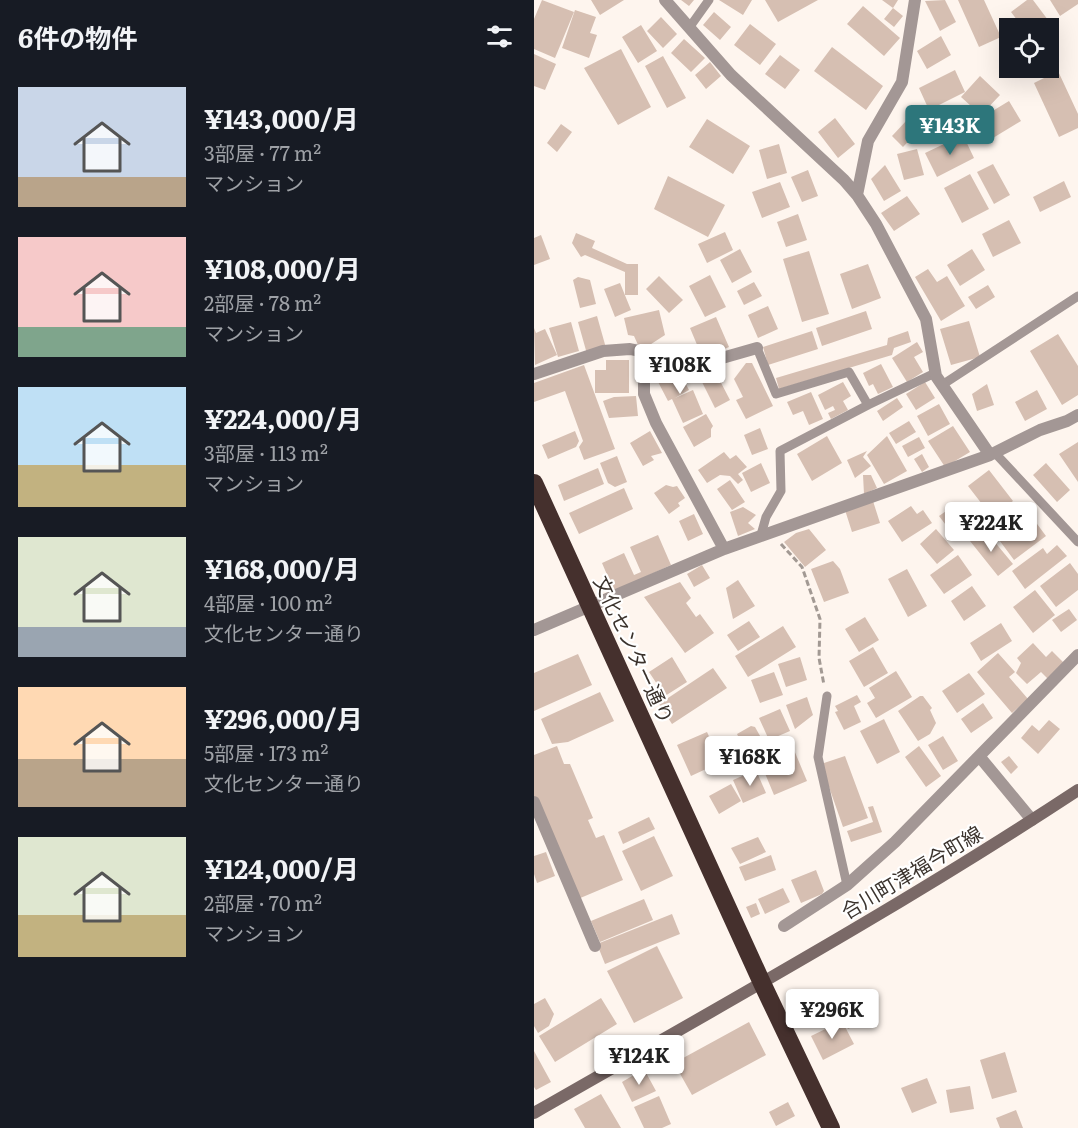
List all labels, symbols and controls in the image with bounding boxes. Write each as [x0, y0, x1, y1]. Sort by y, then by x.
text: 6件の物件 [18, 17, 137, 56]
map controls [999, 18, 1059, 78]
button: locate [999, 18, 1059, 78]
icon: filters [483, 20, 516, 53]
text: ¥143,000/月 [204, 98, 359, 137]
pin: ¥143K [908, 105, 992, 156]
text: ¥143K [919, 109, 981, 139]
icon: home [66, 111, 138, 183]
text: 3部屋 · 77 m² [204, 137, 321, 167]
text: マンション [204, 167, 304, 197]
text: ¥108,000/月 [204, 248, 361, 287]
icon: home [66, 261, 138, 333]
text: 2部屋 · 78 m² [204, 287, 321, 317]
text: マンション [204, 317, 304, 347]
pin: ¥108K [638, 344, 722, 395]
text: ¥108K [649, 348, 711, 378]
text: ¥224,000/月 [204, 398, 362, 437]
icon: home [66, 411, 138, 483]
text: 3部屋 · 113 m² [204, 437, 328, 467]
text: マンション [204, 467, 304, 497]
pin: ¥224K [949, 502, 1033, 553]
text: ¥224K [959, 506, 1023, 536]
text: ¥168,000/月 [204, 548, 360, 587]
icon: home [66, 561, 138, 633]
street label: 文化センター通り [588, 570, 682, 728]
text: 4部屋 · 100 m² [204, 587, 332, 617]
text: 文化センター通り [204, 617, 364, 647]
text: ¥296,000/月 [204, 698, 363, 737]
icon: home [66, 711, 138, 783]
pin: ¥168K [708, 736, 792, 787]
text: 5部屋 · 173 m² [204, 737, 328, 767]
text: ¥168K [719, 740, 781, 770]
text: 文化センター通り [204, 767, 364, 797]
street label: 合川町津福今町線 [835, 817, 987, 925]
text: ¥124,000/月 [204, 848, 359, 887]
icon: home [66, 861, 138, 933]
text: 2部屋 · 70 m² [204, 887, 322, 917]
text: マンション [204, 917, 304, 947]
pin: ¥296K [790, 989, 874, 1040]
text: ¥296K [800, 993, 864, 1023]
pin: ¥124K [597, 1035, 681, 1086]
text: ¥124K [608, 1039, 670, 1069]

